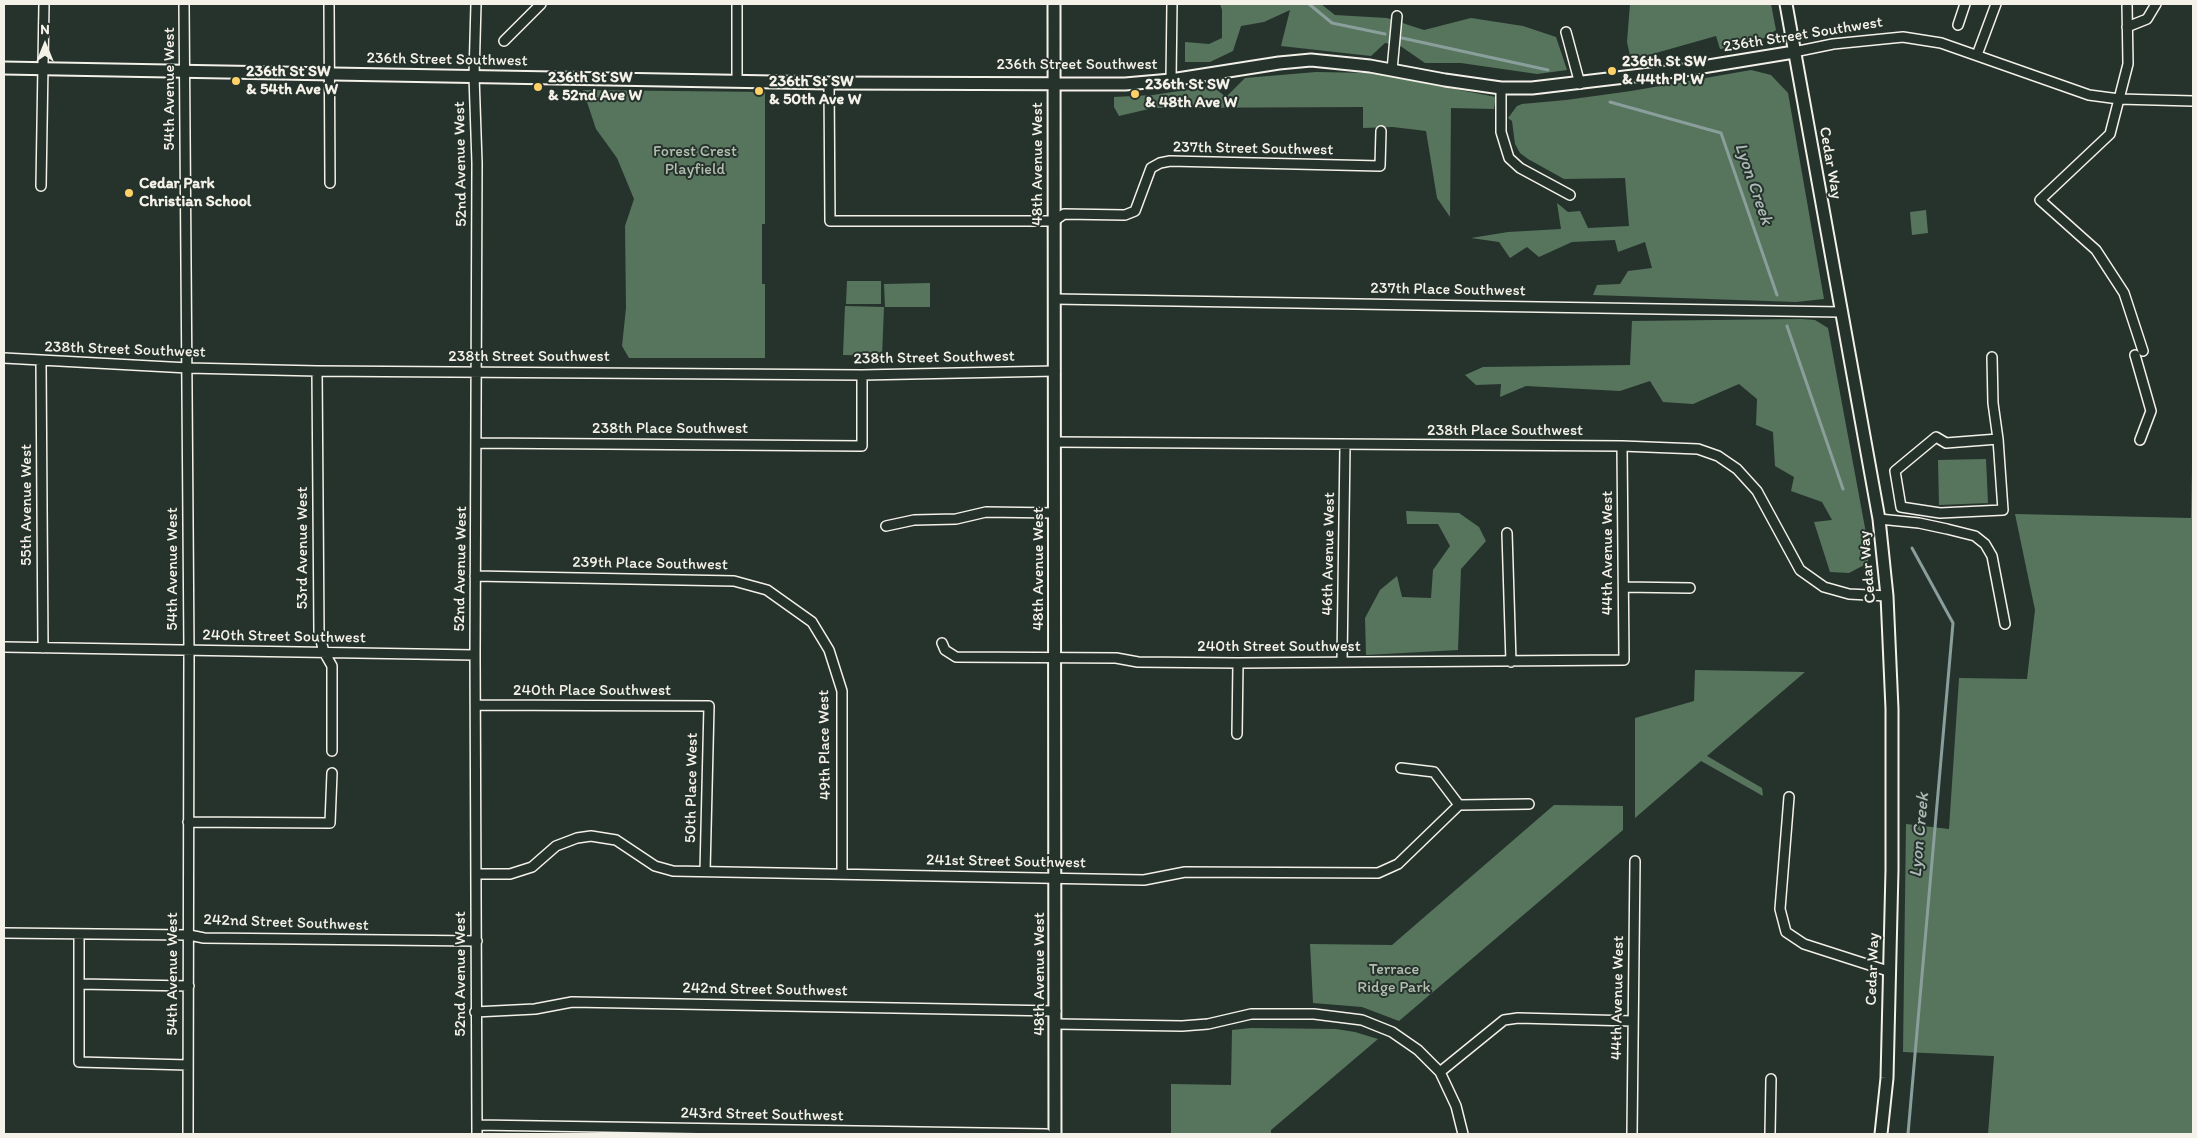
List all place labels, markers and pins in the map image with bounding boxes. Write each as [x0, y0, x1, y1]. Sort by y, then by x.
place label: 236th St SW & 44th Pl W [1622, 52, 1707, 90]
place label: 236th St SW & 54th Ave W [246, 62, 338, 100]
marker: 236th St SW & 44th Pl W [1606, 65, 1618, 77]
place label: 236th St SW & 52nd Ave W [548, 68, 642, 106]
place label: 236th St SW & 50th Ave W [769, 72, 861, 110]
marker: 236th St SW & 54th Ave W [230, 75, 242, 87]
place label: 236th St SW & 48th Ave W [1145, 75, 1237, 113]
marker: 236th St SW & 52nd Ave W [532, 81, 544, 93]
marker: 236th St SW & 50th Ave W [753, 85, 765, 97]
marker: 236th St SW & 48th Ave W [1129, 88, 1141, 100]
place label: Cedar Park Christian School [139, 174, 251, 212]
marker: Cedar Park Christian School [123, 187, 135, 199]

